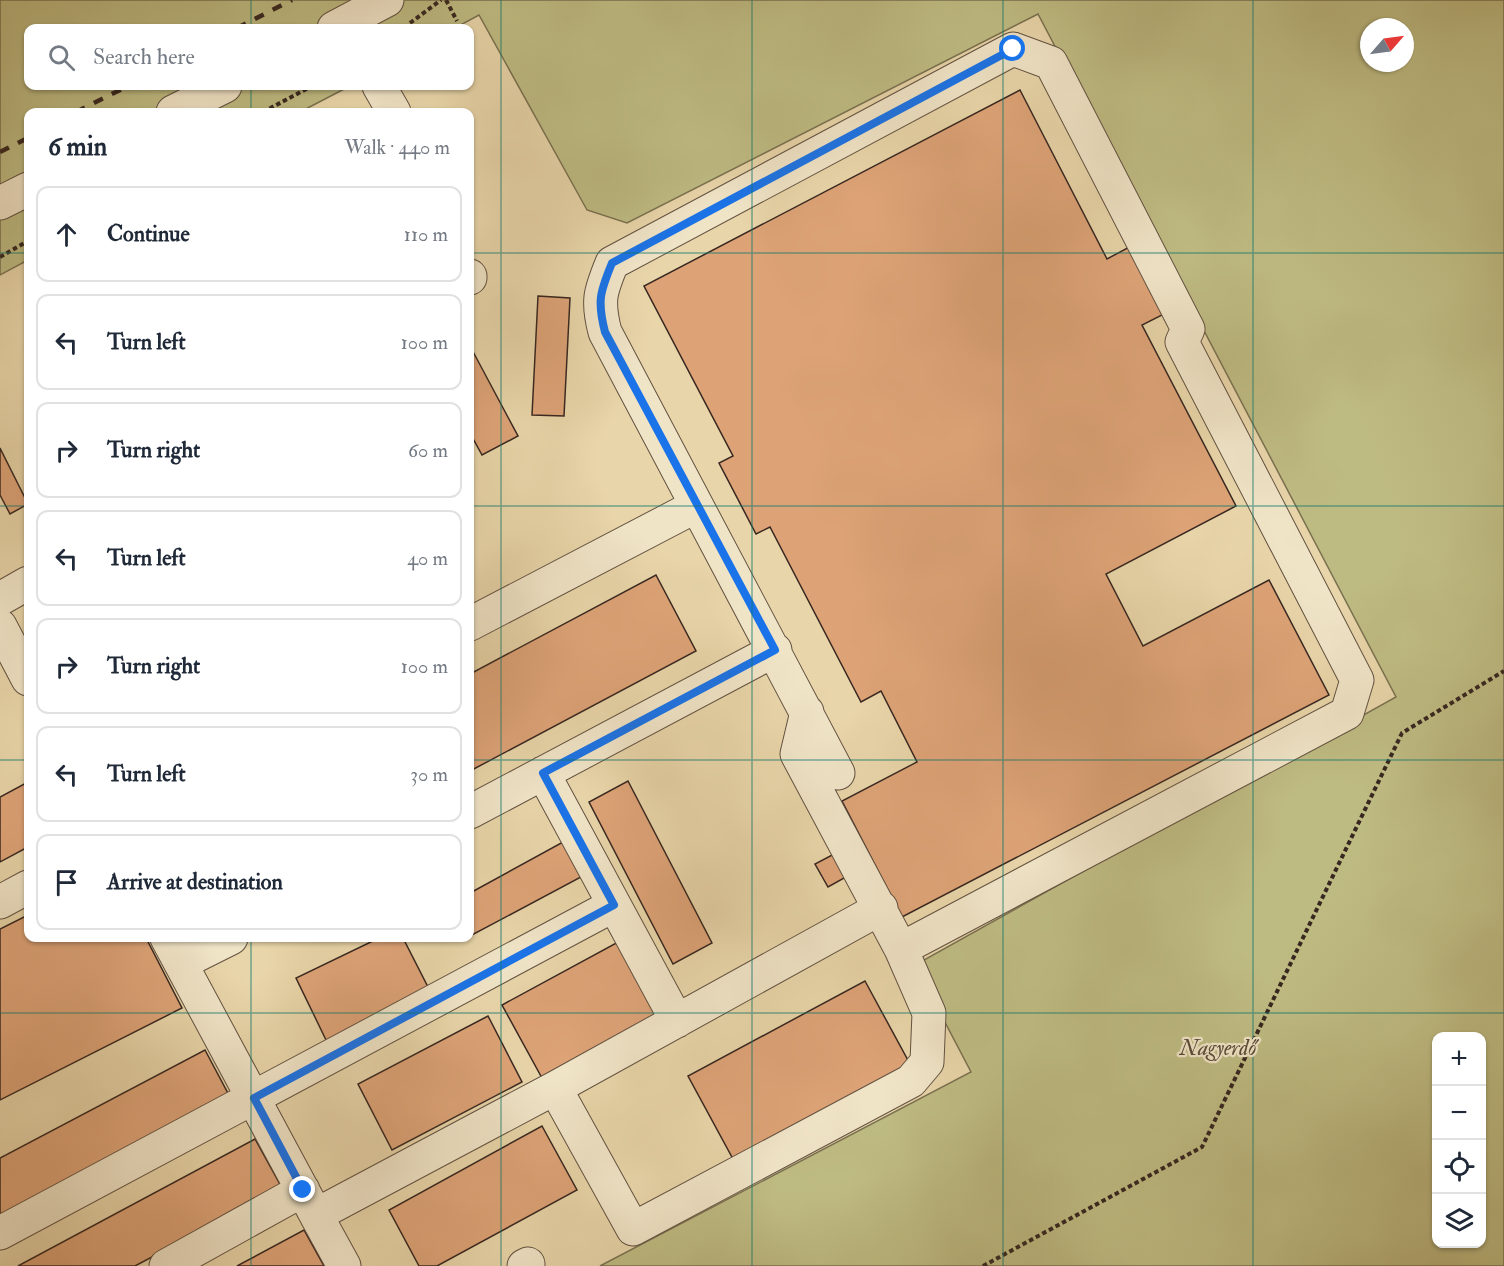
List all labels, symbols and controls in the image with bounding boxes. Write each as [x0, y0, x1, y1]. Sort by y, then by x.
north arrow [1360, 18, 1414, 72]
search box [24, 24, 474, 90]
route start [999, 35, 1025, 61]
icon: search [45, 41, 78, 74]
text: Search here [93, 43, 195, 71]
text: 6 min [48, 131, 107, 163]
text: Walk · 440 m [345, 135, 450, 160]
icon: ahead [50, 218, 83, 251]
text: Continue [107, 220, 190, 248]
text: 110 m [404, 222, 448, 247]
icon: left [50, 326, 83, 359]
text: Turn left [107, 328, 186, 356]
text: 100 m [401, 330, 448, 355]
icon: right [50, 434, 83, 467]
text: Turn right [107, 436, 200, 464]
text: 60 m [408, 438, 448, 463]
icon: left [50, 542, 83, 575]
text: Turn left [107, 544, 186, 572]
text: 40 m [407, 546, 448, 571]
icon: right [50, 650, 83, 683]
text: Turn right [107, 652, 200, 680]
text: 100 m [401, 654, 448, 679]
icon: left [50, 758, 83, 791]
text: Turn left [107, 760, 186, 788]
text: 30 m [410, 762, 448, 787]
icon: arrive [50, 866, 83, 899]
text: Arrive at destination [107, 868, 283, 896]
map controls [1432, 1032, 1486, 1248]
button: + [1432, 1032, 1486, 1086]
park label: Nagyerdő [1179, 1034, 1259, 1062]
button: − [1432, 1086, 1486, 1140]
button: locate [1432, 1140, 1486, 1194]
route end [289, 1176, 315, 1202]
button: layers [1432, 1194, 1486, 1248]

